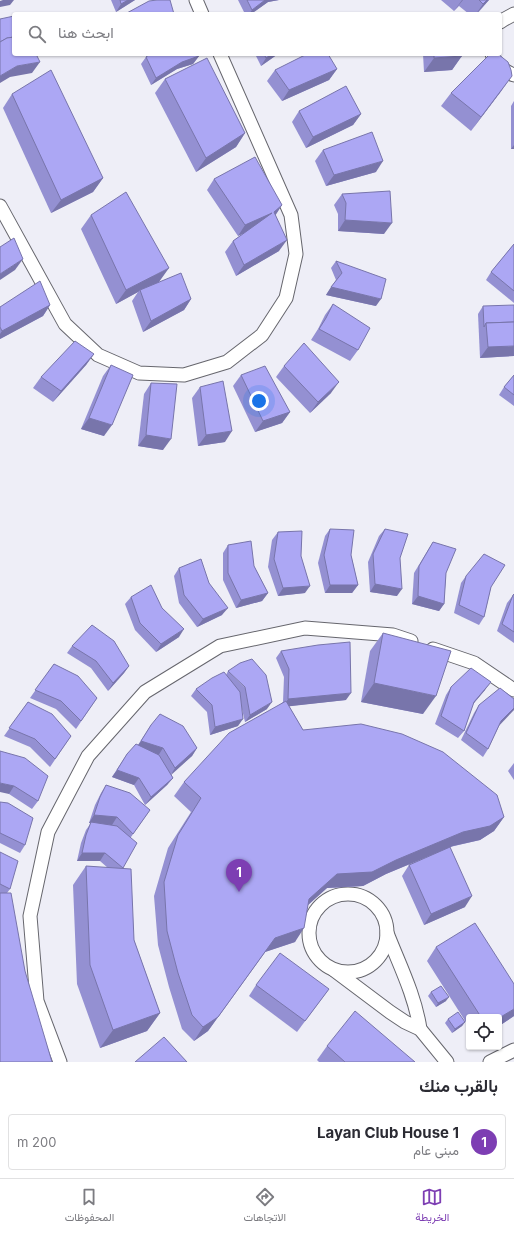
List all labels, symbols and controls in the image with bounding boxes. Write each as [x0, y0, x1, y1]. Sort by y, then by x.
search box [12, 12, 502, 56]
icon: search [26, 23, 48, 45]
text: ابحث هنا [58, 23, 114, 42]
your location [249, 391, 269, 411]
pin: 1 [226, 859, 252, 892]
map controls [466, 1014, 502, 1050]
button: locate [466, 1014, 502, 1050]
text: بالقرب منك [419, 1076, 498, 1096]
text: Layan Club House 1 [317, 1123, 459, 1142]
text: 200 m [17, 1134, 56, 1150]
text: 1 [481, 1134, 487, 1150]
text: مبنى عام [413, 1142, 459, 1158]
tab: المحفوظات [65, 1186, 114, 1227]
tab: الاتجاهات [243, 1186, 286, 1227]
tab: الخريطة [415, 1186, 449, 1227]

